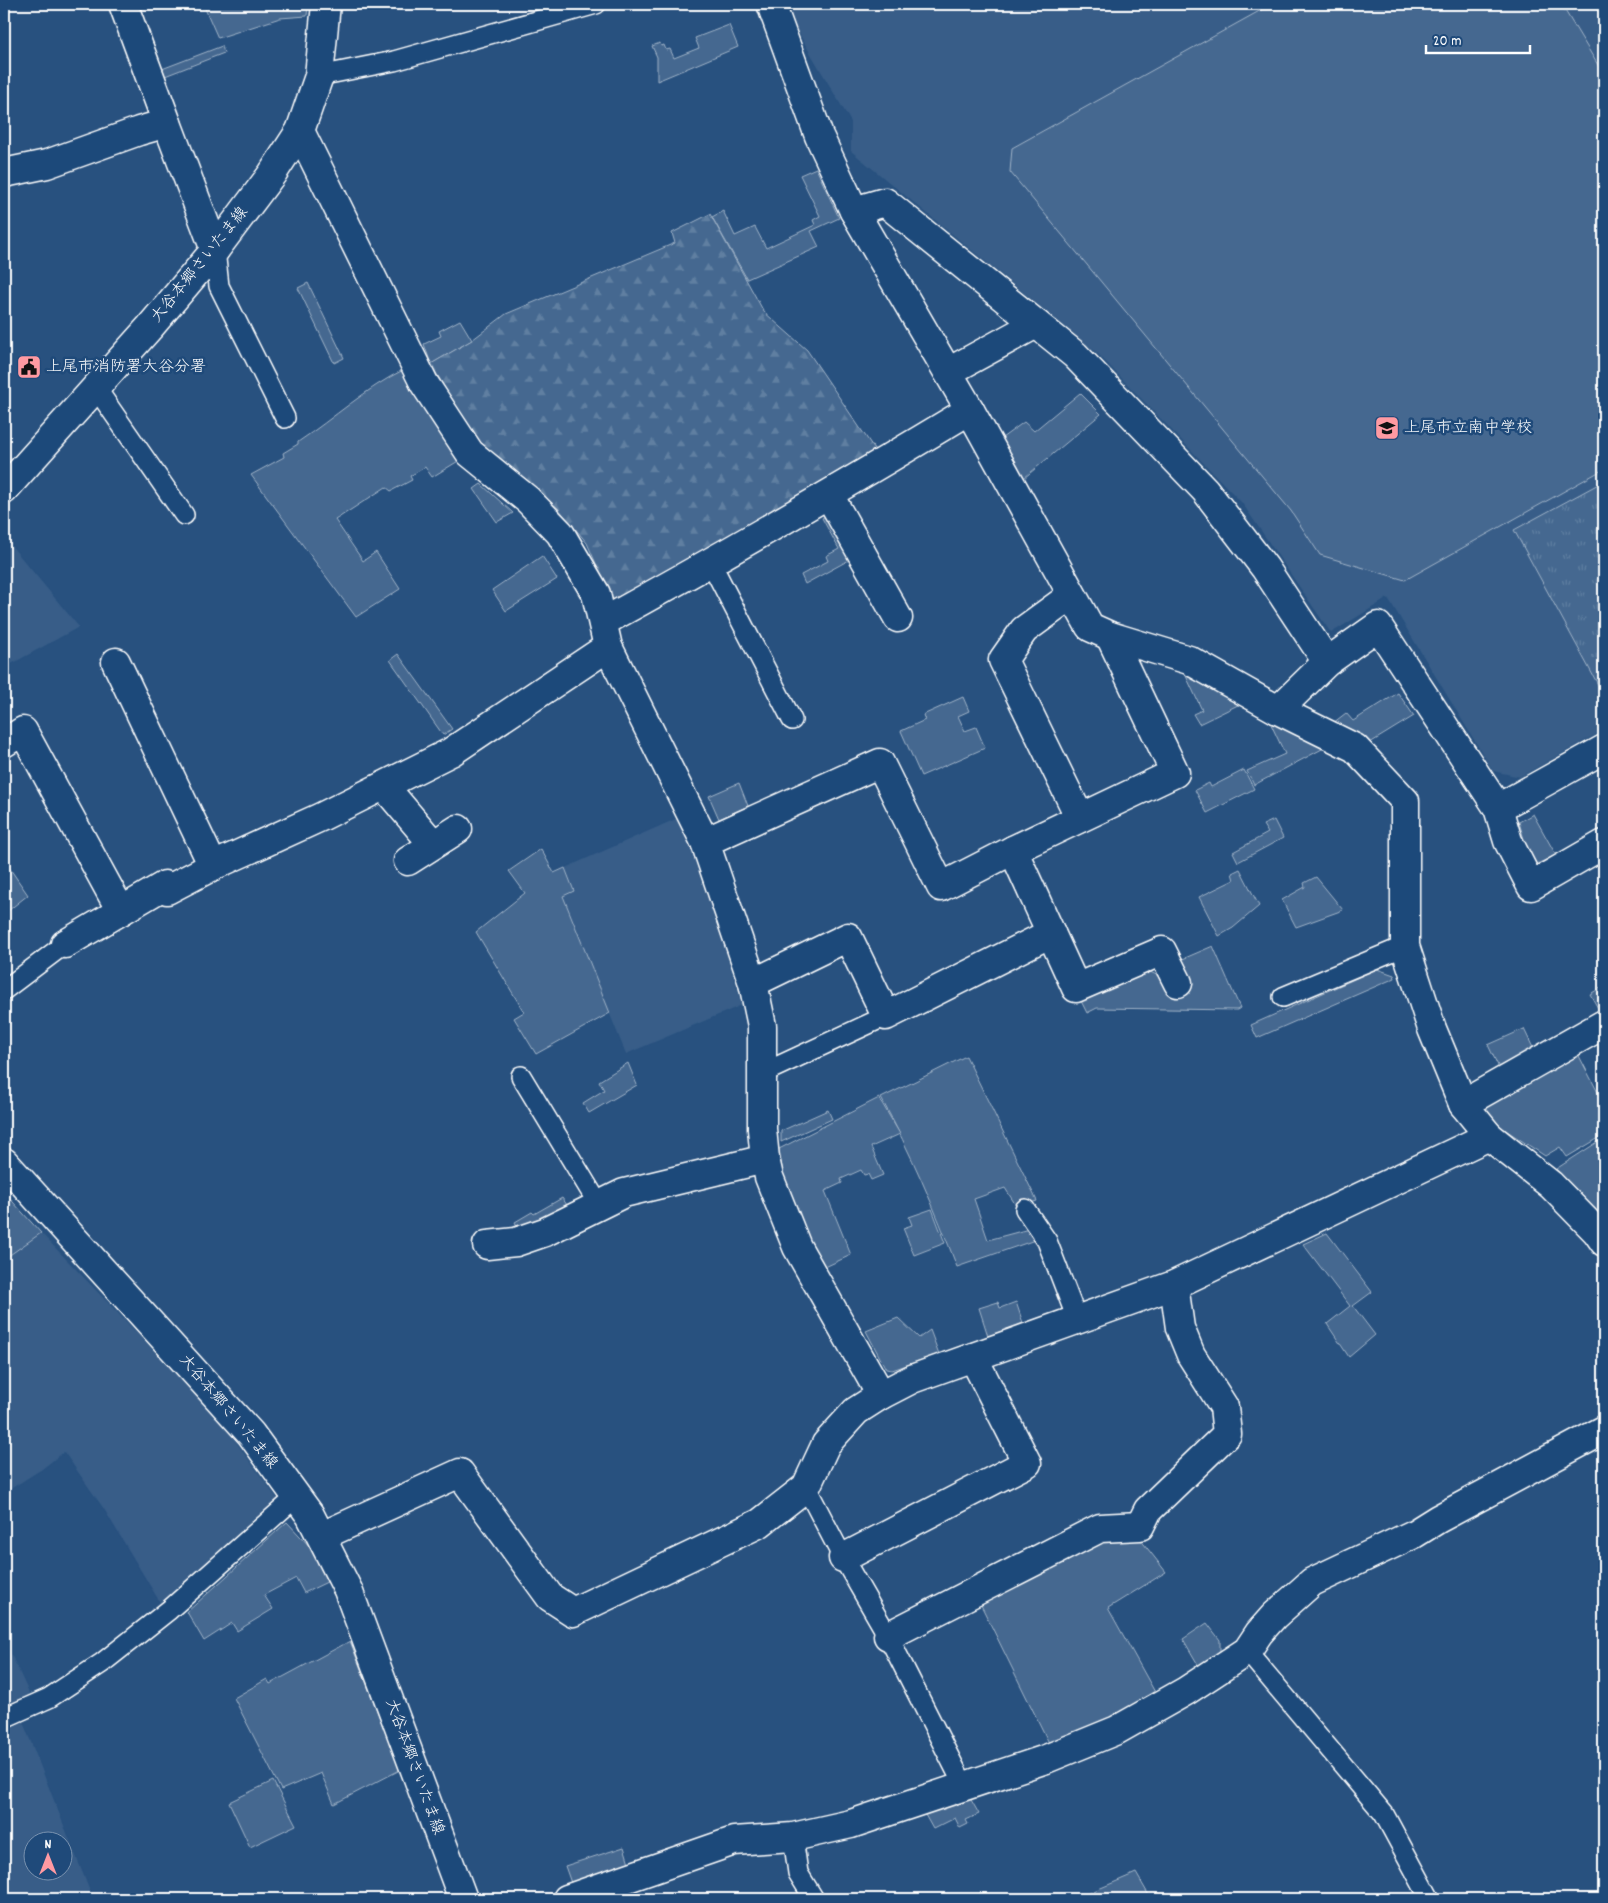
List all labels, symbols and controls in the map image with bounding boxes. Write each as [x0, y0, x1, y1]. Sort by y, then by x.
scale bar [1426, 22, 1529, 54]
text: 20 m [1433, 31, 1461, 53]
street label: 大谷本郷さいたま線 [146, 202, 254, 328]
public building icon: 上尾市消防署大谷分署 [16, 354, 42, 380]
place label: 上尾市消防署大谷分署 [46, 356, 206, 379]
school or university icon: 上尾市立南中学校 [1374, 415, 1400, 441]
place label: 上尾市立南中学校 [1404, 417, 1532, 440]
street label: 大谷本郷さいたま線 [173, 1350, 283, 1474]
street label: 大谷本郷さいたま線 [379, 1696, 449, 1838]
north arrow [22, 1830, 72, 1880]
text: N [45, 1835, 52, 1855]

